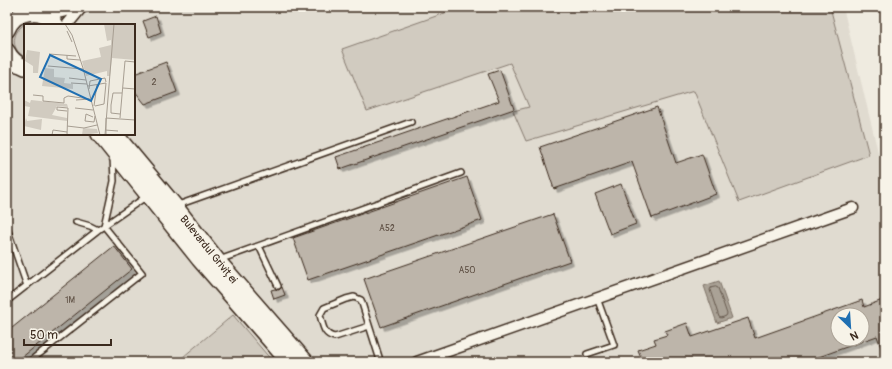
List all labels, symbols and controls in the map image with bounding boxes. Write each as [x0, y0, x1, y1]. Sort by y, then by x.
inset map [24, 24, 135, 135]
house number: 2 [151, 77, 157, 88]
street label: Bulevardul Griviței [177, 213, 240, 286]
house number: A52 [379, 223, 395, 234]
house number: A50 [459, 265, 475, 276]
house number: 1M [65, 295, 76, 306]
north arrow [830, 307, 870, 347]
scale bar [24, 321, 111, 347]
text: 50 m [30, 328, 58, 343]
text: N [847, 328, 860, 343]

